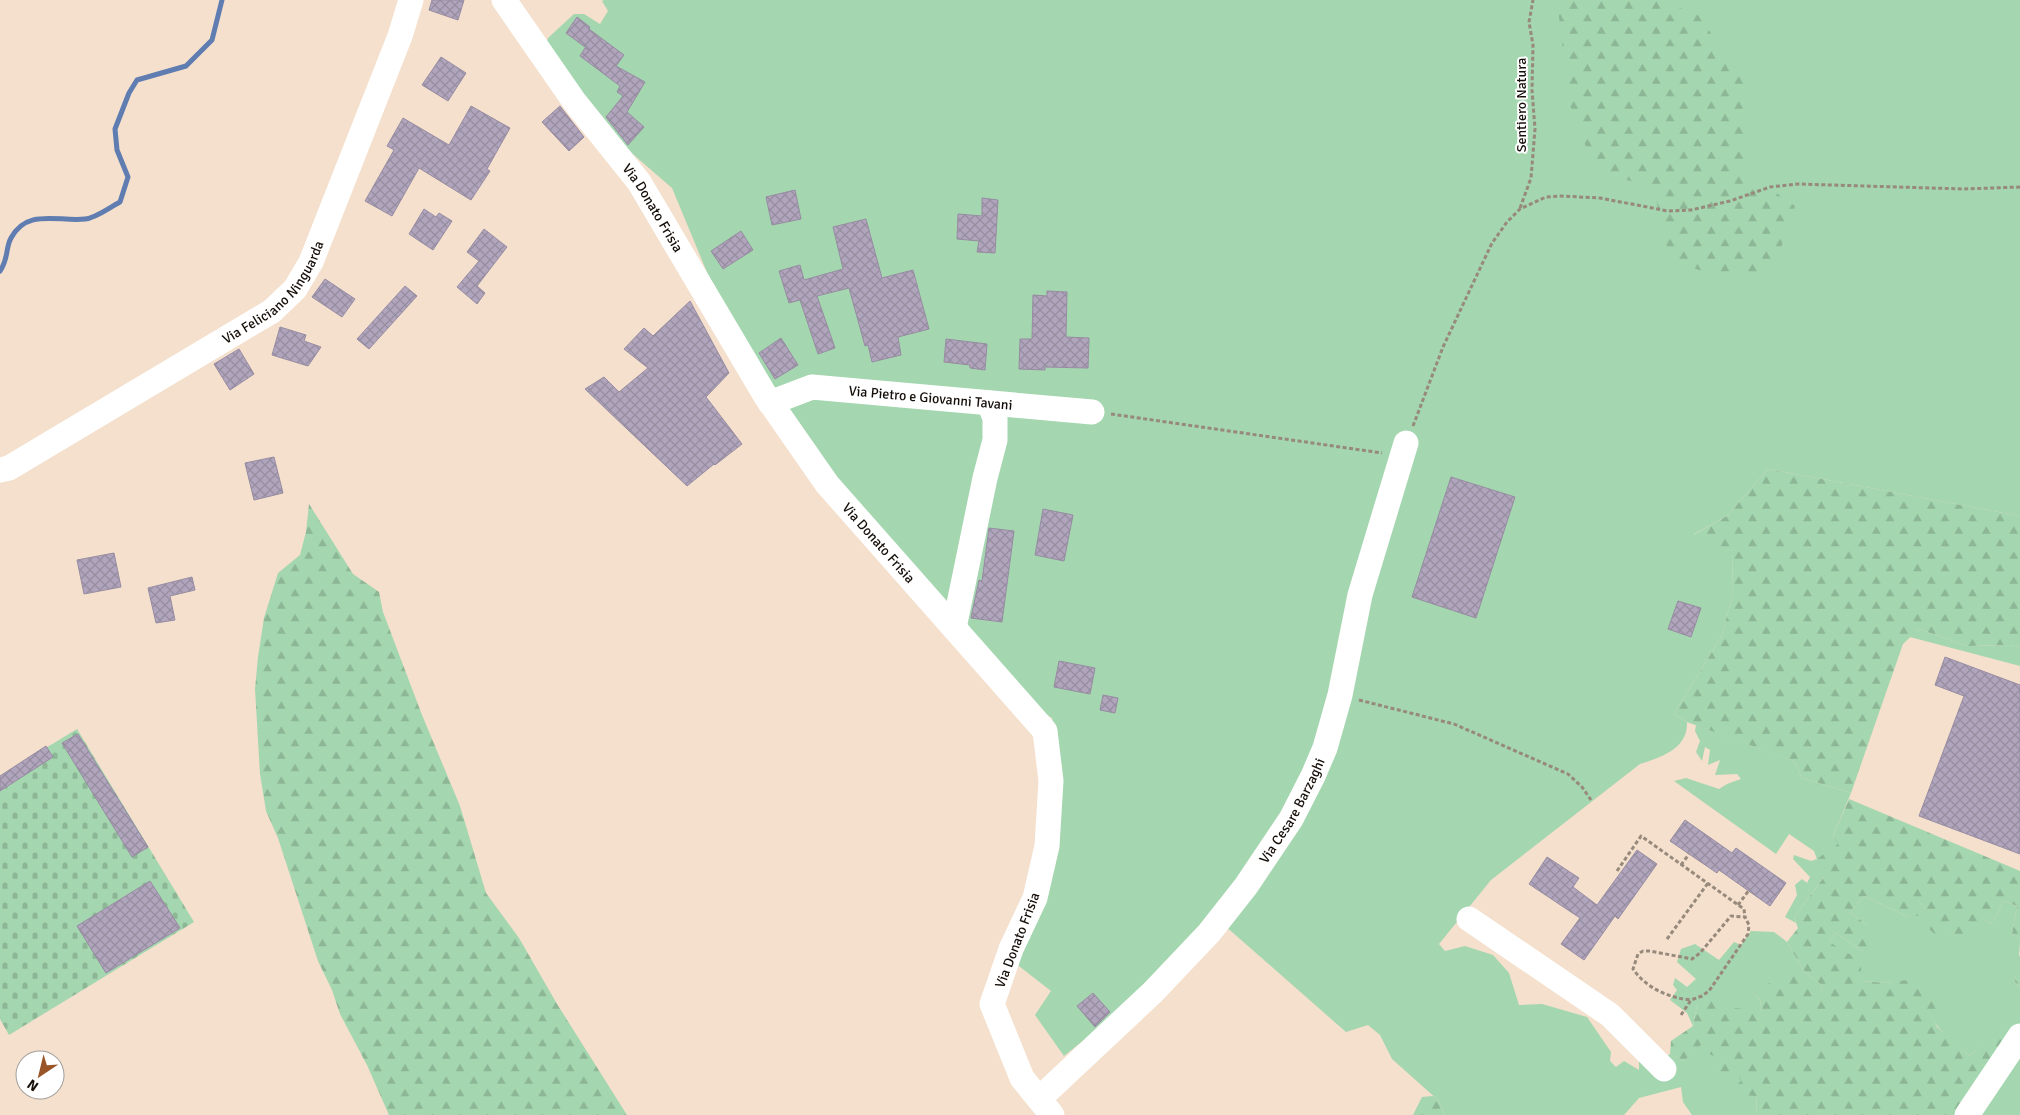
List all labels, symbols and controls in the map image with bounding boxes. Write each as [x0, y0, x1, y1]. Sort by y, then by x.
street label: Sentiero Natura [1513, 58, 1530, 152]
street label: Via Donato Frisia [619, 160, 687, 255]
street label: Via Feliciano Ninguarda [219, 238, 328, 348]
street label: Via Pietro e Giovanni Tavani [848, 382, 1013, 414]
street label: Via Donato Frisia [839, 499, 918, 587]
street label: Via Cesare Barzaghi [1256, 756, 1329, 867]
street label: Via Donato Frisia [991, 890, 1044, 991]
north arrow [15, 1050, 65, 1100]
text: N [24, 1075, 42, 1095]

